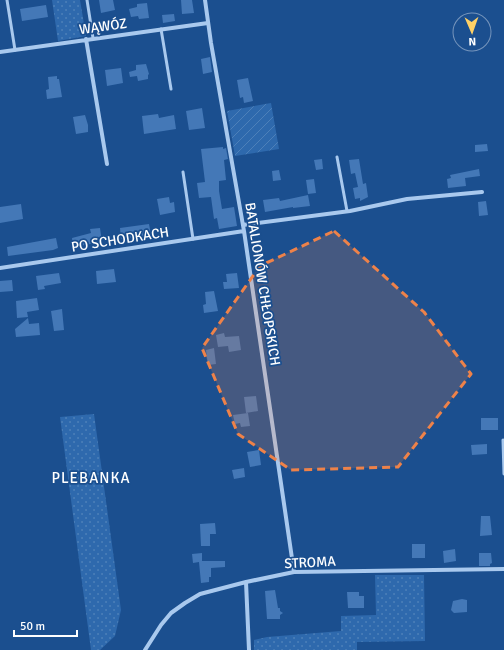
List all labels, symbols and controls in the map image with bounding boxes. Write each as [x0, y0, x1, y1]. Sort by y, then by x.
north arrow [452, 12, 492, 52]
street label: WĄWÓZ [78, 15, 128, 38]
text: N [468, 35, 476, 48]
street label: BATALIONÓW CHŁOPSKICH [241, 201, 284, 367]
street label: PO SCHODKACH [70, 223, 170, 256]
district label: PLEBANKA [51, 469, 131, 487]
street label: STROMA [284, 553, 337, 572]
scale bar [14, 612, 77, 638]
text: 50 m [20, 619, 45, 634]

